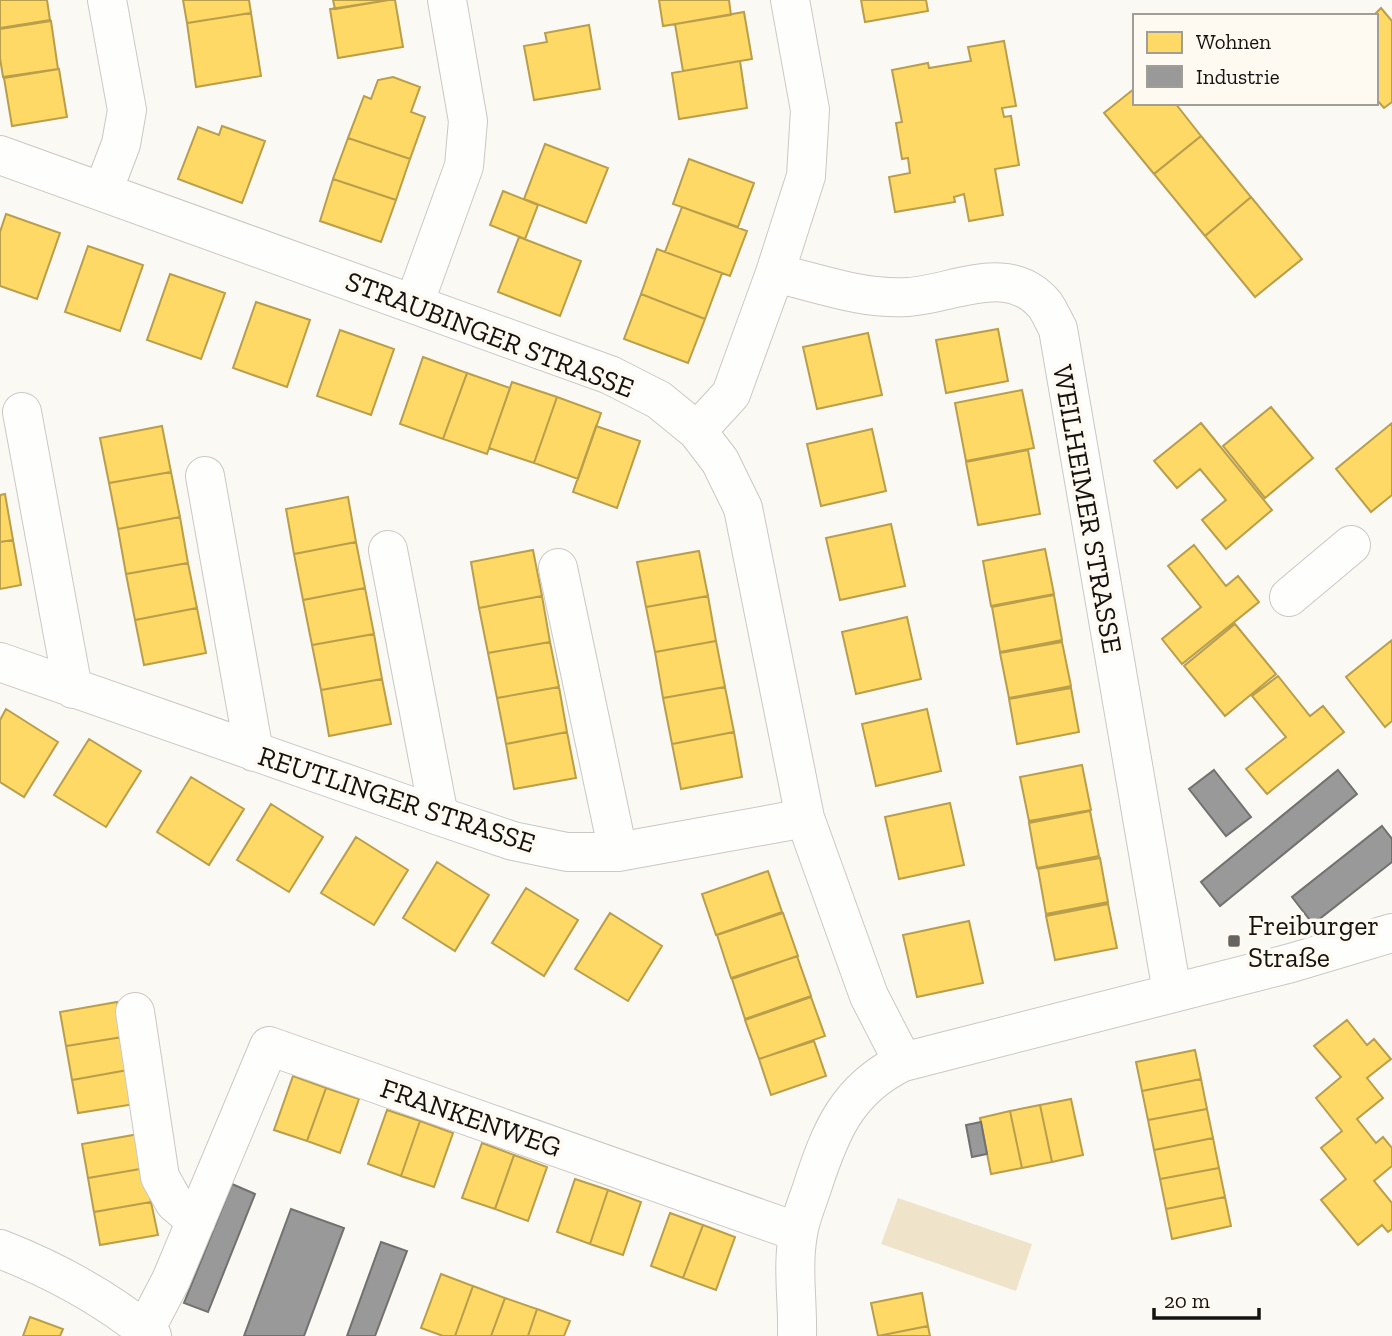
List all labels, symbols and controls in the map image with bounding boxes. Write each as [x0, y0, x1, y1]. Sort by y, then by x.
legend [1133, 14, 1378, 105]
text: Wohnen [1196, 29, 1271, 54]
text: Industrie [1196, 64, 1280, 89]
street label: STRAUBINGER STRASSE [341, 264, 639, 405]
street label: WEILHEIMER STRASSE [1046, 362, 1129, 656]
street label: REUTLINGER STRASSE [254, 739, 540, 860]
place label: Freiburger Straße [1248, 909, 1379, 974]
marker: Freiburger Straße [1226, 933, 1242, 949]
street label: FRANKENWEG [376, 1071, 565, 1164]
scale bar [1154, 1276, 1259, 1320]
text: 20 m [1164, 1288, 1210, 1313]

